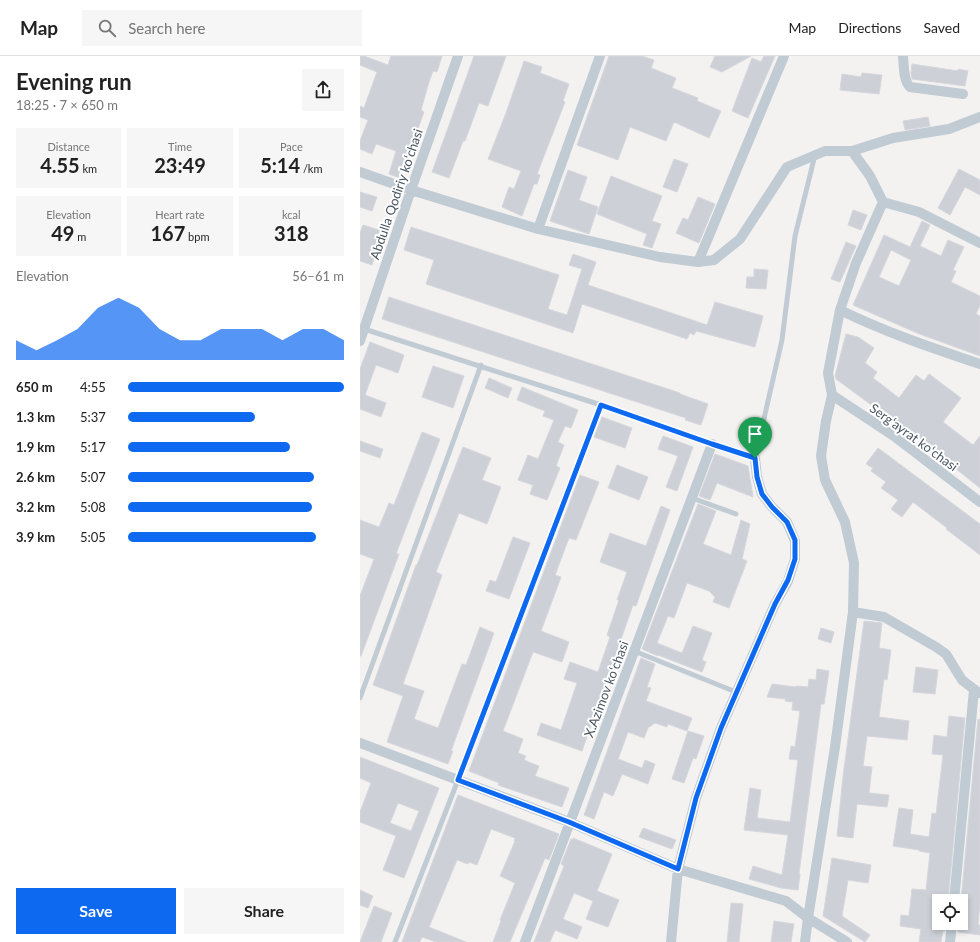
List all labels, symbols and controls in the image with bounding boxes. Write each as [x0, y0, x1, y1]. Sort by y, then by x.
search box [82, 10, 362, 46]
text: Map [20, 16, 58, 39]
icon: search [96, 17, 118, 39]
text: Search here [128, 19, 206, 37]
text: Map [789, 19, 816, 36]
text: Directions [838, 19, 901, 36]
text: Saved [923, 19, 960, 36]
text: Evening run [16, 68, 132, 95]
button: share [302, 69, 344, 111]
text: 18:25 · 7 × 650 m [16, 97, 118, 113]
street label: Abdulla Qodiriy koʻchasi [366, 127, 426, 261]
text: Distance [48, 140, 90, 153]
text: Time [168, 140, 192, 153]
text: Pace [280, 140, 303, 153]
text: 4.55 [40, 153, 80, 177]
text: 23:49 [154, 153, 206, 177]
text: 5:14 [260, 153, 300, 177]
text: km [80, 162, 97, 175]
text: /km [300, 162, 323, 175]
text: Elevation [46, 208, 91, 221]
text: Heart rate [155, 208, 205, 221]
text: kcal [282, 208, 301, 221]
text: 49 [51, 221, 74, 245]
text: 167 [150, 221, 185, 245]
text: 318 [274, 221, 309, 245]
text: m [74, 230, 86, 243]
text: bpm [185, 230, 210, 243]
text: Elevation [16, 268, 69, 284]
text: 56–61 m [292, 268, 344, 284]
text: 650 m [16, 379, 53, 395]
text: 4:55 [80, 379, 106, 395]
street label: Sergʻayrat koʻchasi [867, 400, 961, 474]
text: 1.3 km [16, 409, 55, 425]
text: 5:37 [80, 409, 106, 425]
pin [738, 417, 772, 458]
icon: arrive [744, 423, 766, 445]
text: 1.9 km [16, 439, 55, 455]
text: 5:17 [80, 439, 106, 455]
text: 2.6 km [16, 469, 55, 485]
text: 5:07 [80, 469, 106, 485]
text: 3.2 km [16, 499, 55, 515]
text: 5:08 [80, 499, 106, 515]
text: 3.9 km [16, 529, 55, 545]
text: 5:05 [80, 529, 106, 545]
street label: X.Azimov koʻchasi [580, 639, 632, 739]
button: Save [16, 888, 176, 934]
button: Share [184, 888, 344, 934]
map controls [932, 894, 968, 930]
button: locate [932, 894, 968, 930]

